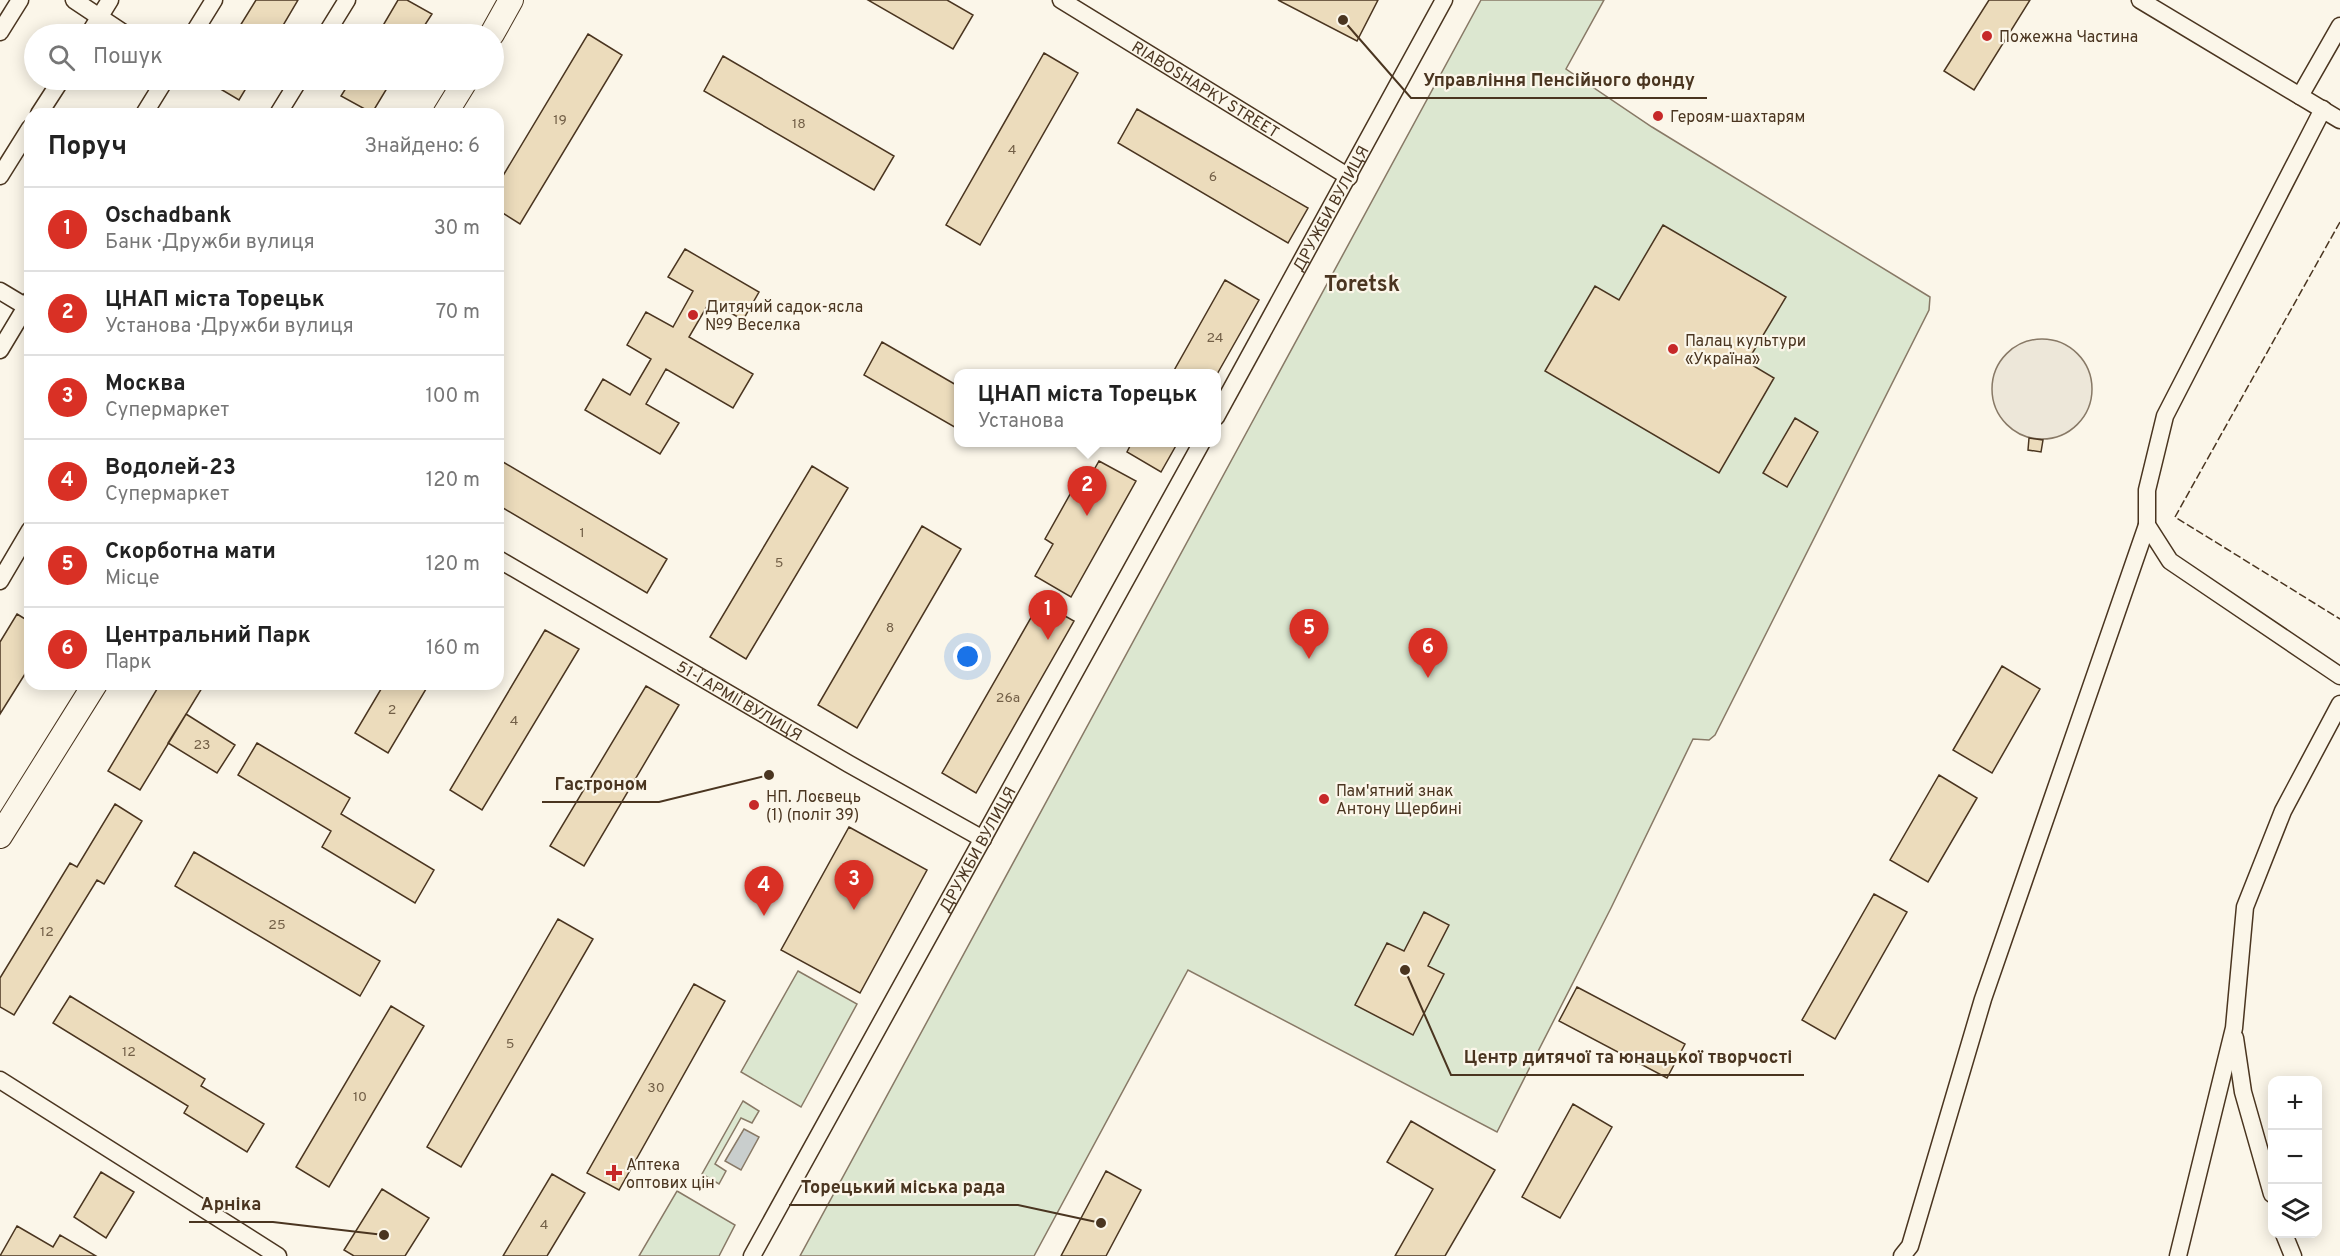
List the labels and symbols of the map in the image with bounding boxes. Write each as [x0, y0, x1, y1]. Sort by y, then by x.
place label: Пожежна Частина [1999, 28, 2138, 48]
marker: Пожежна Частина [1980, 29, 1994, 43]
street label: RIABOSHAPKY STREET [1127, 38, 1282, 144]
callout: Управління Пенсійного фонду [1411, 62, 1707, 98]
text: Управління Пенсійного фонду [1423, 70, 1695, 93]
place label: Героям-шахтарям [1670, 108, 1805, 128]
marker: Героям-шахтарям [1651, 109, 1665, 123]
house number: 19 [553, 112, 567, 129]
house number: 18 [792, 116, 806, 133]
house number: 4 [1008, 142, 1016, 159]
street label: ДРУЖБИ ВУЛИЦЯ [1289, 143, 1374, 276]
house number: 6 [1209, 169, 1217, 186]
district label: Toretsk [1324, 272, 1400, 299]
place label: Дитячий садок-ясла №9 Веселка [705, 298, 863, 336]
marker: Дитячий садок-ясла №9 Веселка [686, 308, 700, 322]
house number: 24 [1206, 330, 1224, 347]
place label: Палац культури «Україна» [1685, 332, 1806, 370]
marker: Палац культури «Україна» [1666, 342, 1680, 356]
pin: 2 [1068, 466, 1106, 516]
house number: 1 [579, 525, 585, 542]
house number: 5 [775, 555, 783, 572]
pin: 1 [1028, 590, 1068, 640]
pin: 5 [1290, 610, 1328, 659]
house number: 8 [886, 620, 894, 637]
pin: 6 [1408, 628, 1448, 678]
your location [953, 642, 982, 671]
street label: 51-Ї АРМІЇ ВУЛИЦЯ [672, 657, 805, 746]
house number: 26а [996, 690, 1020, 707]
house number: 2 [388, 702, 396, 719]
house number: 4 [510, 713, 518, 730]
house number: 23 [194, 737, 211, 754]
callout: Гастроном [542, 766, 659, 802]
text: Гастроном [555, 774, 648, 797]
place label: Пам'ятний знак Антону Щербині [1336, 782, 1462, 820]
street label: ДРУЖБИ ВУЛИЦЯ [936, 784, 1021, 916]
place label: НП. Лоєвець (1) (політ 39) [766, 788, 861, 826]
marker: Пам'ятний знак Антону Щербині [1317, 792, 1331, 806]
marker: НП. Лоєвець (1) (політ 39) [747, 798, 761, 812]
pin: 3 [834, 860, 874, 910]
pin: 4 [744, 866, 783, 916]
house number: 25 [268, 917, 286, 934]
house number: 12 [40, 924, 54, 941]
house number: 5 [506, 1036, 514, 1053]
callout: Центр дитячої та юнацької творчості [1451, 1039, 1804, 1075]
house number: 12 [122, 1044, 136, 1061]
text: Центр дитячої та юнацької творчості [1464, 1047, 1792, 1070]
house number: 30 [647, 1080, 665, 1097]
house number: 10 [353, 1089, 367, 1106]
place label: Аптека оптових цін [626, 1156, 715, 1194]
marker: Аптека оптових цін [607, 1166, 621, 1180]
callout: Торецький міська рада [789, 1169, 1018, 1205]
text: Торецький міська рада [801, 1177, 1005, 1200]
callout: Арніка [189, 1186, 273, 1222]
text: Арніка [201, 1194, 261, 1217]
house number: 4 [540, 1217, 548, 1234]

